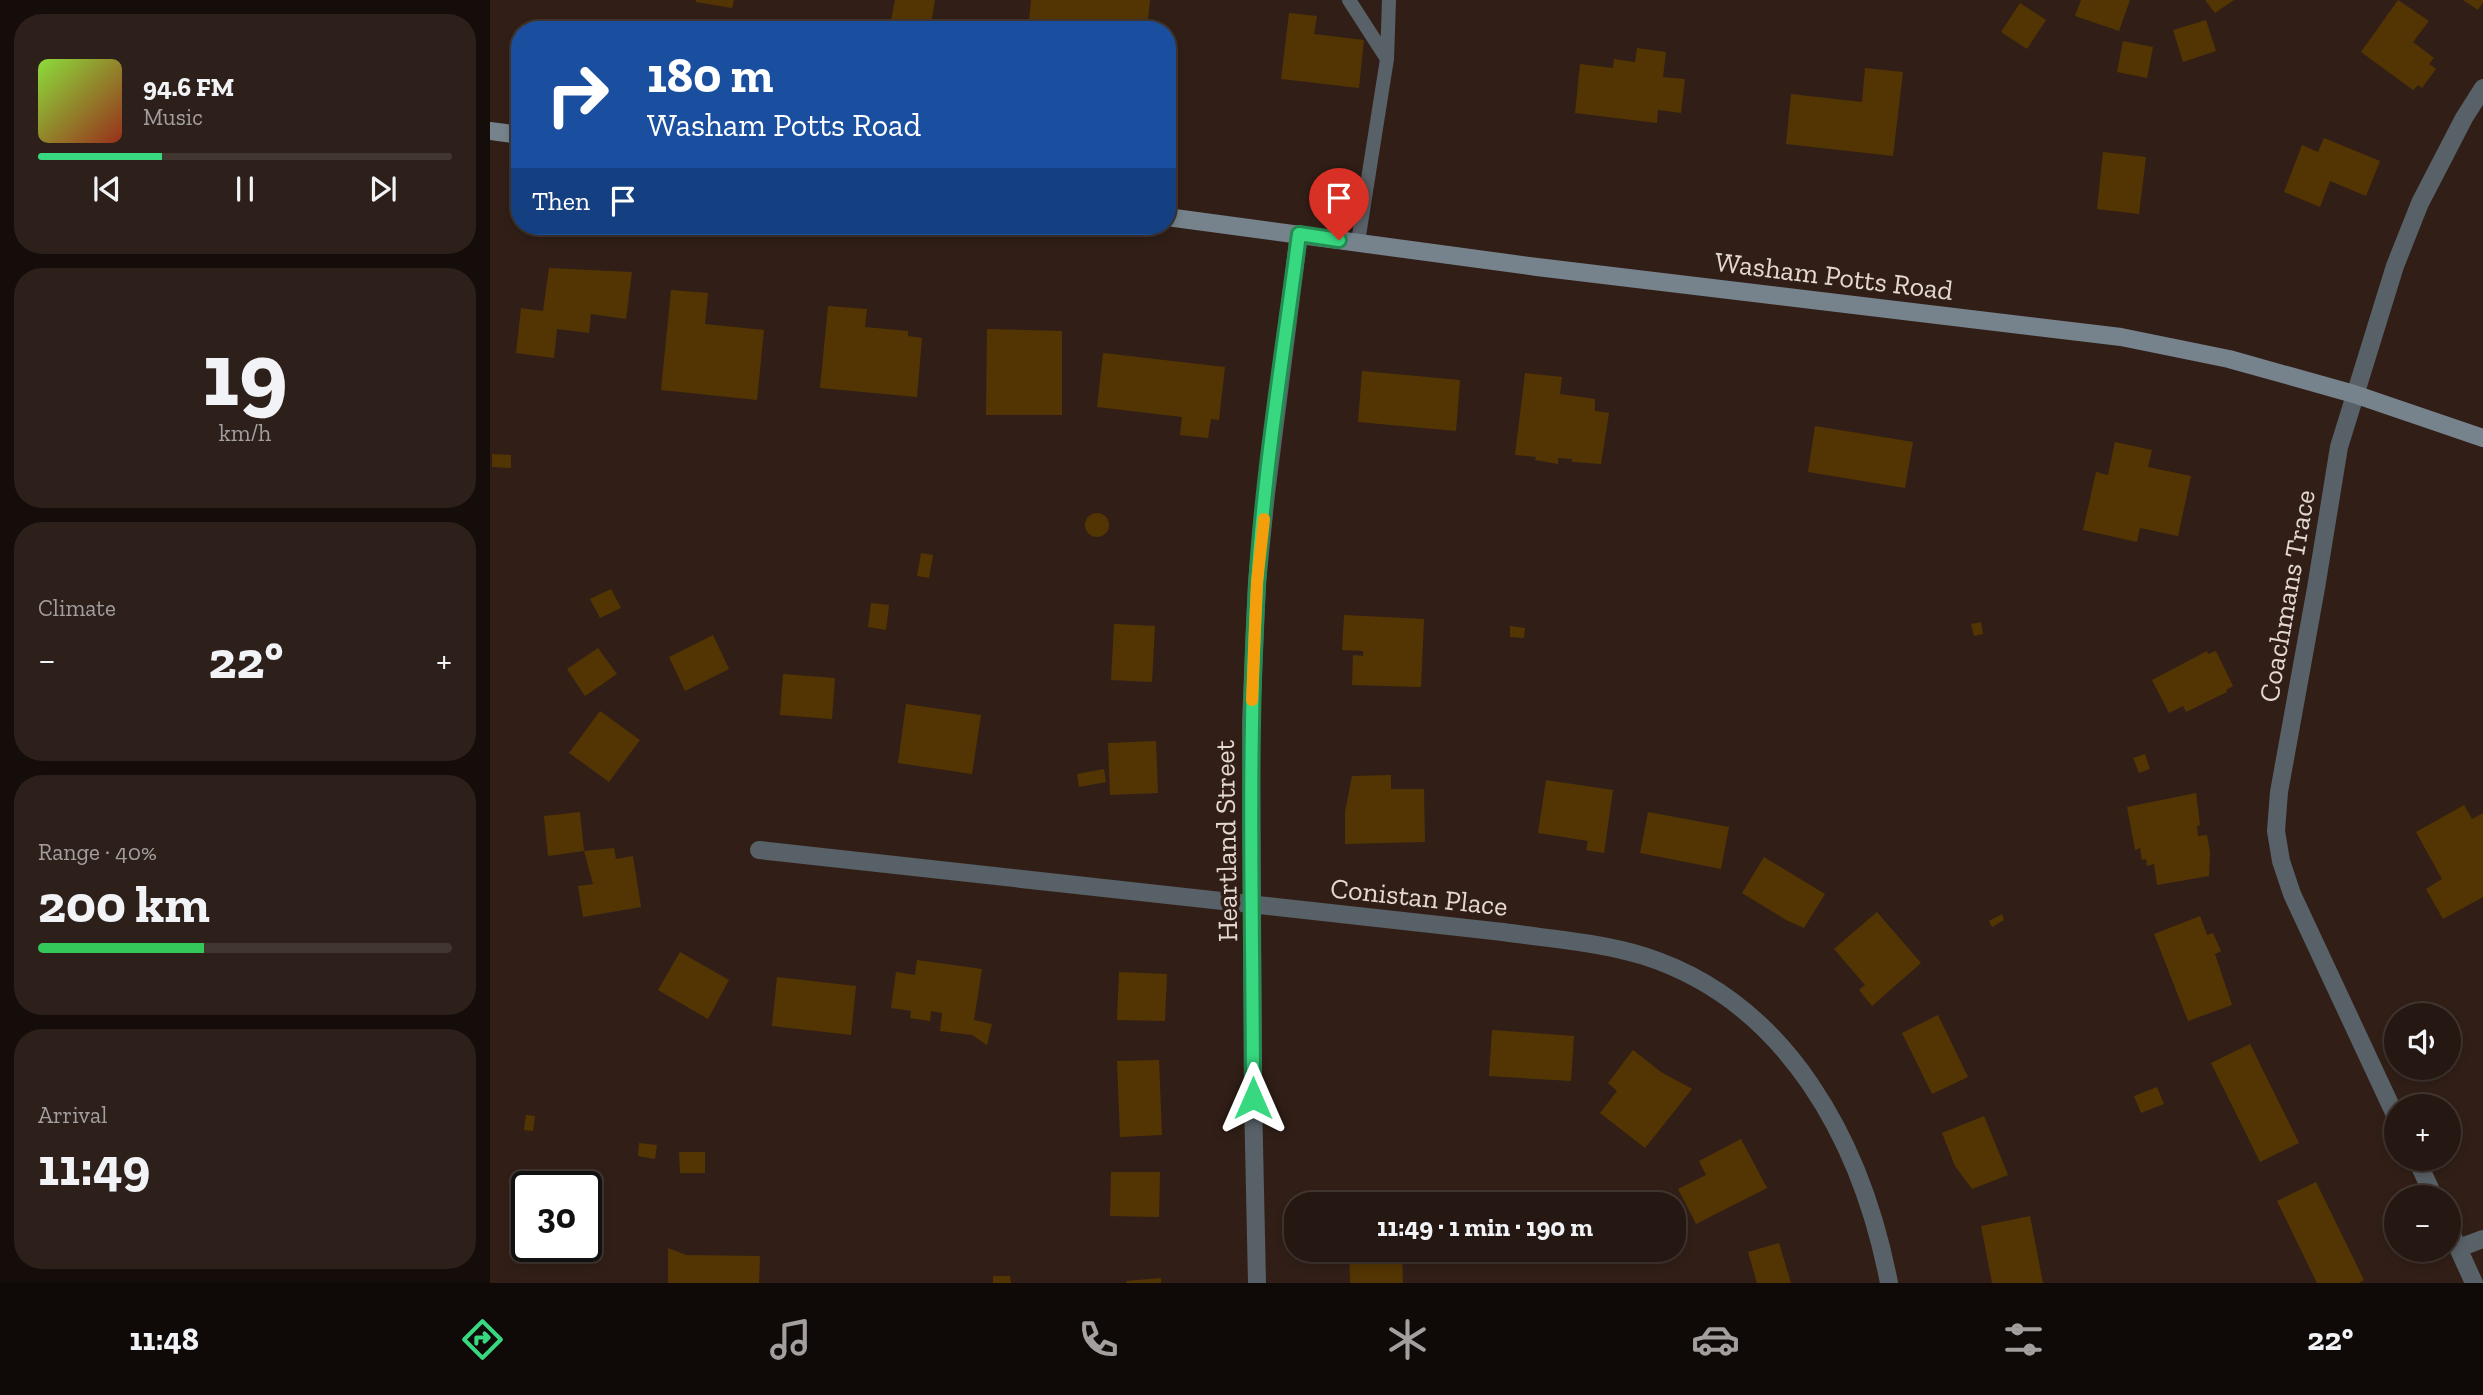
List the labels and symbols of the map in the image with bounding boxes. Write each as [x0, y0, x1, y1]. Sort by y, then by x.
pin [1309, 168, 1369, 240]
street label: Washam Potts Road [1713, 245, 1955, 307]
street label: Coachmans Trace [2252, 487, 2322, 705]
street label: Heartland Street [1208, 739, 1244, 942]
street label: Conistan Place [1329, 871, 1509, 923]
position arrow [1216, 1061, 1290, 1135]
speed limit sign: 30 [511, 1171, 602, 1262]

